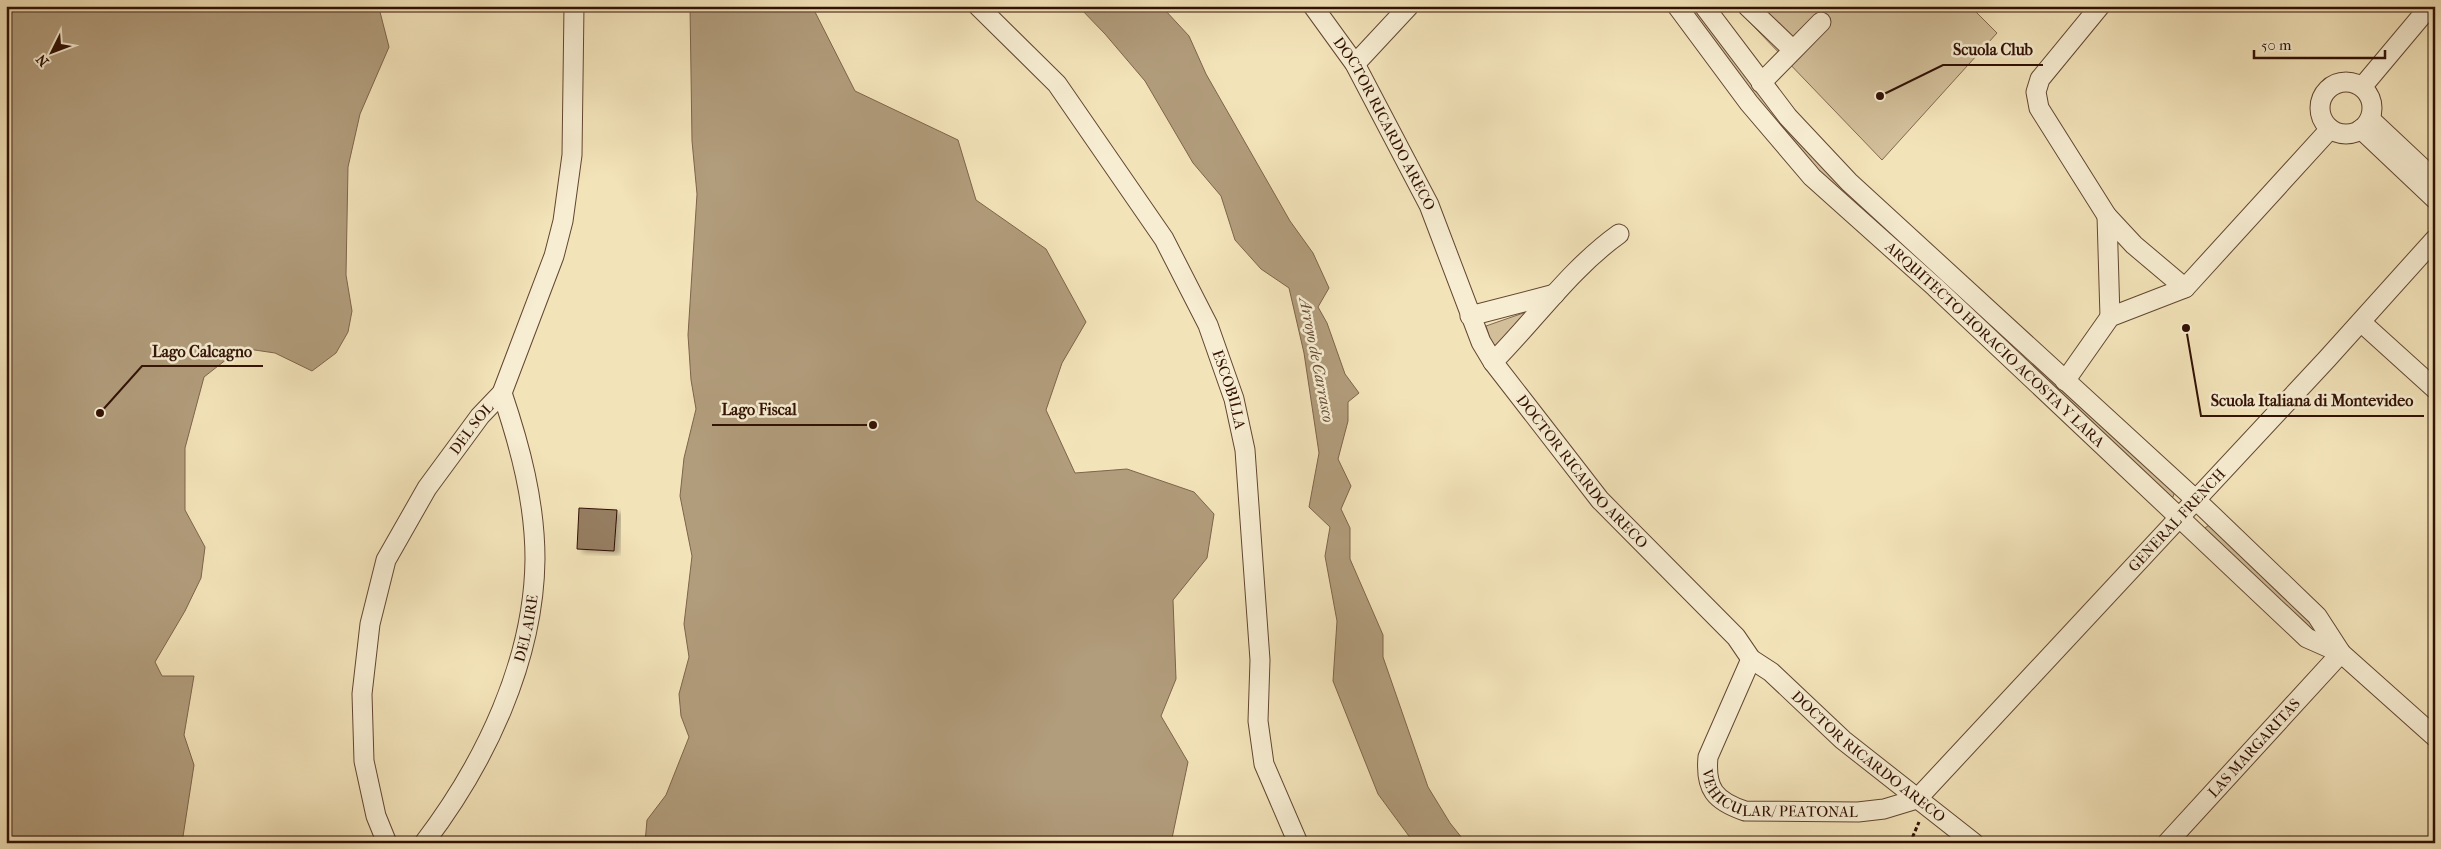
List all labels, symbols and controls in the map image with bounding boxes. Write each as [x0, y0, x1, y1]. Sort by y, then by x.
north arrow [28, 28, 78, 78]
scale bar [2254, 28, 2385, 60]
street label: DOCTOR RICARDO ARECO [1329, 34, 1439, 213]
callout: Scuola Club [1943, 34, 2043, 65]
text: 50 m [2261, 36, 2292, 54]
text: Scuola Club [1953, 40, 2034, 59]
text: N [33, 50, 53, 70]
street label: ARQUITECTO HORACIO ACOSTA Y LARA [1881, 237, 2108, 451]
water label: Arroyo de Carrasco [1295, 294, 1338, 424]
callout: Lago Calcagno [142, 335, 263, 366]
text: Lago Calcagno [152, 342, 252, 362]
street label: ESCOBILLA [1208, 347, 1249, 431]
callout: Scuola Italiana di Montevideo [2201, 385, 2424, 416]
street label: DOCTOR RICARDO ARECO [1513, 391, 1652, 552]
text: Scuola Italiana di Montevideo [2211, 391, 2413, 410]
callout: Lago Fiscal [712, 394, 807, 425]
street label: DEL SOL [446, 399, 497, 458]
text: Lago Fiscal [721, 400, 797, 420]
street label: GENERAL FRENCH [2124, 465, 2229, 575]
street label: DEL AIRE [510, 594, 542, 664]
street label: DOCTOR RICARDO ARECO [1788, 687, 1949, 826]
street label: LAS MARGARITAS [2204, 694, 2304, 801]
street label: VEHICULAR/ PEATONAL [1698, 767, 1858, 821]

